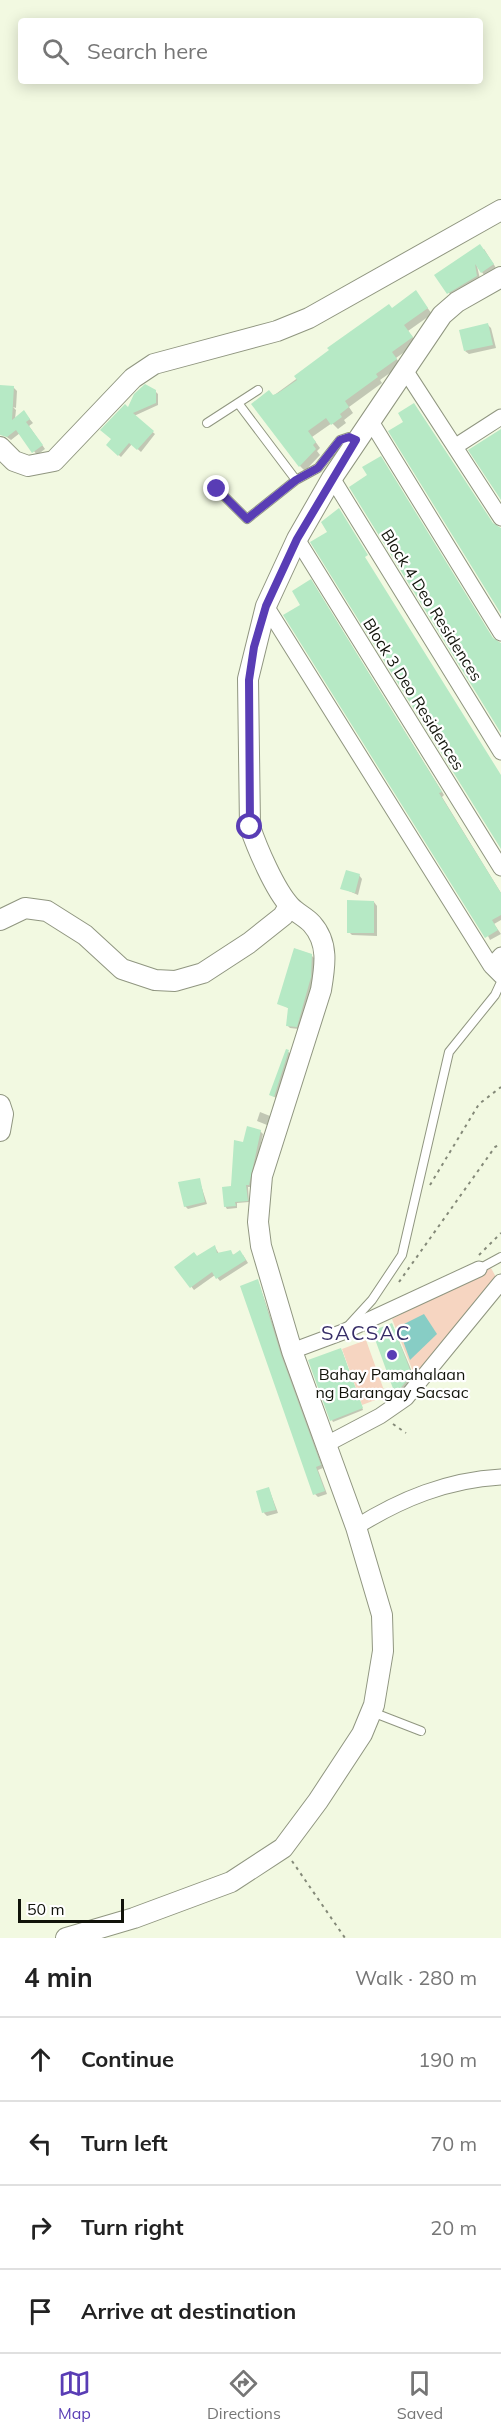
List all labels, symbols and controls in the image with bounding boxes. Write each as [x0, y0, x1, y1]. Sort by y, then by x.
search box [18, 18, 483, 84]
icon: search [39, 35, 72, 68]
text: Search here [87, 37, 208, 65]
route end [203, 475, 229, 501]
street label: Block 4 Deo Residences [377, 525, 487, 685]
street label: Block 3 Deo Residences [359, 614, 469, 774]
route start [236, 813, 262, 839]
district label: SACSAC [321, 1320, 411, 1345]
marker: Bahay Pamahalaan ng Barangay Sacsac [385, 1348, 399, 1362]
place label: Bahay Pamahalaan ng Barangay Sacsac [315, 1364, 469, 1402]
scale bar [18, 1896, 124, 1924]
text: 50 m [27, 1899, 64, 1919]
text: 4 min [24, 1961, 93, 1994]
text: Walk · 280 m [355, 1965, 477, 1990]
icon: ahead [24, 2043, 57, 2076]
text: Continue [81, 2045, 174, 2073]
text: 190 m [418, 2047, 477, 2072]
icon: left [24, 2127, 57, 2160]
text: Turn left [81, 2129, 168, 2157]
text: 70 m [430, 2131, 477, 2156]
icon: right [24, 2211, 57, 2244]
text: Turn right [81, 2213, 184, 2241]
text: 20 m [430, 2215, 477, 2240]
icon: arrive [24, 2295, 57, 2328]
text: Arrive at destination [81, 2297, 296, 2325]
tab: Map [58, 2367, 91, 2423]
tab: Directions [207, 2367, 281, 2423]
tab: Saved [397, 2367, 443, 2423]

